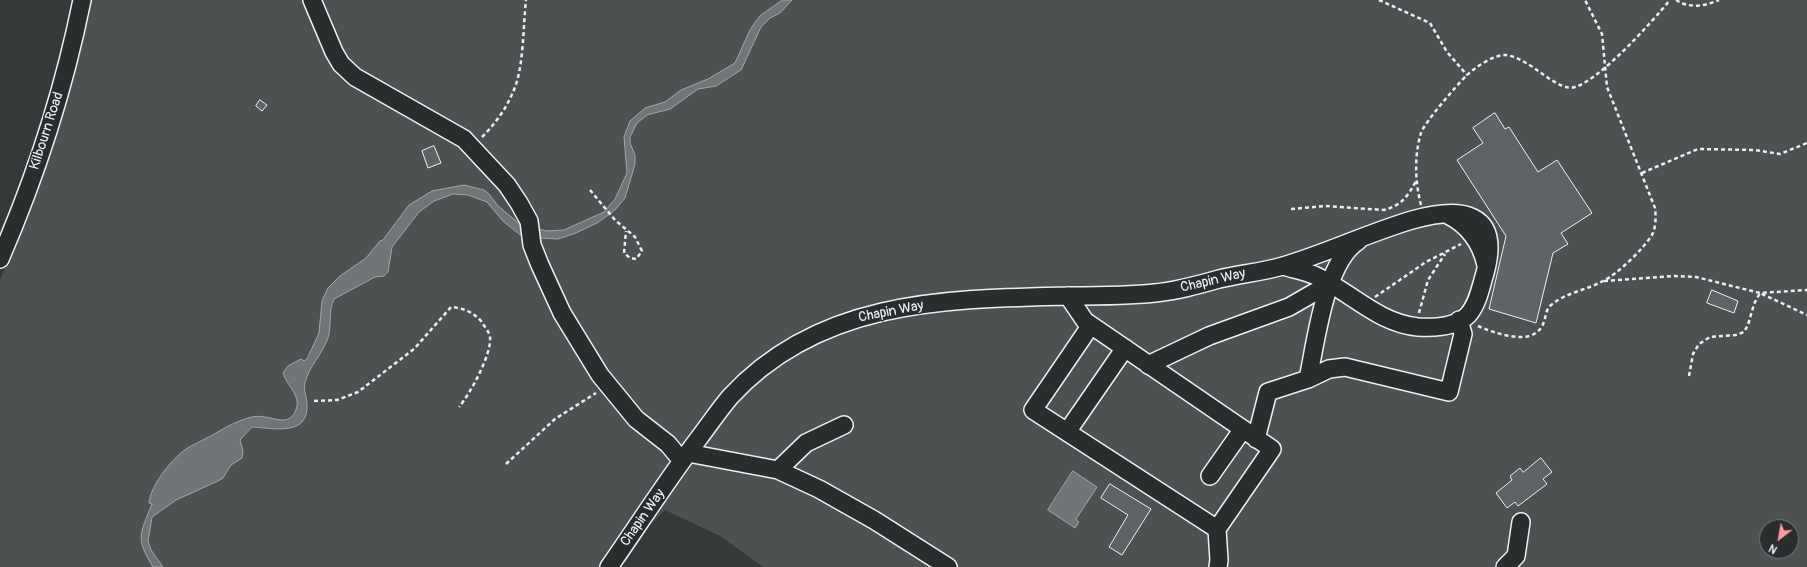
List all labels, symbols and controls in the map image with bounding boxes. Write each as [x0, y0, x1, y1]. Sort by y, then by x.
street label: Kilbourn Road [27, 90, 67, 172]
street label: Chapin Way [1179, 265, 1247, 297]
street label: Chapin Way [857, 297, 925, 327]
street label: Chapin Way [617, 486, 669, 550]
north arrow [1759, 519, 1799, 559]
text: N [1767, 541, 1780, 556]

